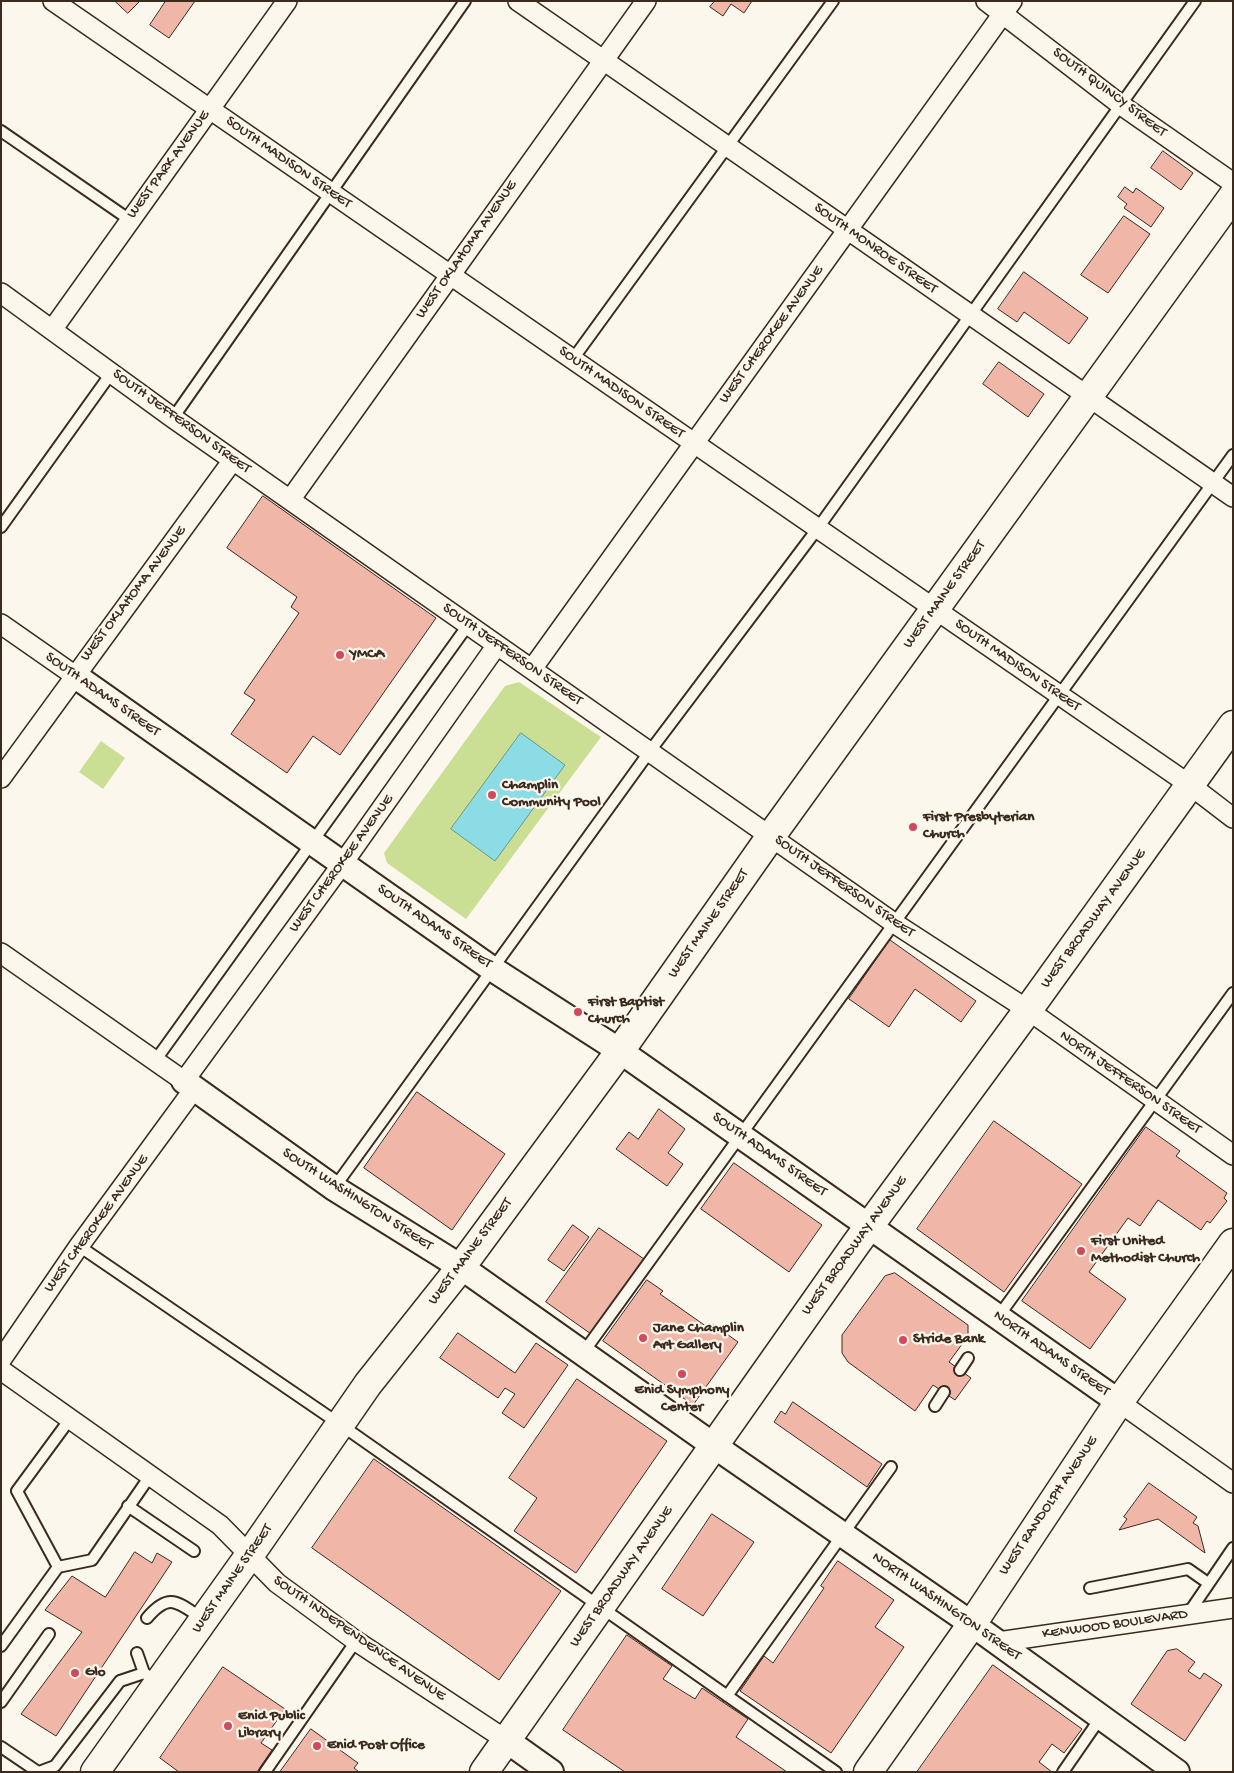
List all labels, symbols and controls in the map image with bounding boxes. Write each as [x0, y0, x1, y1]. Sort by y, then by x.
street label: SOUTH QUINCY STREET [1048, 44, 1170, 142]
street label: WEST PARK AVENUE [124, 107, 214, 223]
street label: SOUTH MADISON STREET [222, 113, 354, 213]
street label: WEST OKLAHOMA AVENUE [412, 177, 522, 323]
street label: SOUTH MONROE STREET [810, 200, 940, 298]
street label: WEST CHEROKEE AVENUE [716, 263, 828, 407]
street label: SOUTH MADISON STREET [555, 343, 687, 443]
street label: SOUTH JEFFERSON STREET [108, 366, 254, 478]
street label: WEST OKLAHOMA AVENUE [77, 523, 191, 665]
street label: WEST MAINE STREET [900, 538, 990, 652]
street label: SOUTH JEFFERSON STREET [439, 600, 585, 710]
street label: SOUTH MADISON STREET [951, 616, 1083, 716]
place label: YMCA [350, 646, 384, 664]
street label: SOUTH ADAMS STREET [41, 649, 163, 741]
marker: YMCA [334, 649, 346, 661]
place label: Champlin Community Pool [502, 777, 601, 812]
marker: Champlin Community Pool [486, 789, 498, 801]
street label: WEST CHEROKEE AVENUE [286, 792, 398, 936]
place label: First Presbyterian Church [923, 809, 1034, 844]
marker: First Presbyterian Church [907, 821, 919, 833]
street label: SOUTH JEFFERSON STREET [771, 832, 917, 942]
street label: WEST BROADWAY AVENUE [1037, 846, 1151, 992]
street label: WEST MAINE STREET [665, 866, 753, 982]
street label: SOUTH ADAMS STREET [373, 881, 495, 973]
place label: First Baptist Church [588, 994, 664, 1029]
marker: First Baptist Church [572, 1006, 584, 1018]
street label: NORTH JEFFERSON STREET [1056, 1027, 1204, 1139]
street label: SOUTH ADAMS STREET [708, 1109, 830, 1201]
street label: SOUTH WASHINGTON STREET [278, 1145, 436, 1255]
street label: WEST CHEROKEE AVENUE [41, 1152, 153, 1296]
street label: WEST BROADWAY AVENUE [798, 1173, 912, 1319]
street label: WEST MAINE STREET [425, 1195, 517, 1309]
place label: First United Methodist Church [1091, 1233, 1200, 1268]
marker: First United Methodist Church [1075, 1245, 1087, 1257]
street label: NORTH ADAMS STREET [989, 1307, 1113, 1401]
place label: Jane Champlin Art Gallery [653, 1320, 744, 1355]
place label: Stride Bank [913, 1331, 985, 1349]
marker: Jane Champlin Art Gallery [637, 1332, 649, 1344]
marker: Stride Bank [897, 1334, 909, 1346]
marker: Enid Symphony Center [676, 1368, 688, 1380]
place label: Enid Symphony Center [635, 1382, 729, 1417]
street label: WEST RANDOLPH AVENUE [996, 1433, 1102, 1579]
street label: WEST BROADWAY AVENUE [566, 1503, 678, 1651]
street label: WEST MAINE STREET [189, 1521, 277, 1637]
street label: NORTH WASHINGTON STREET [868, 1549, 1024, 1665]
street label: SOUTH INDEPENDENCE AVENUE [269, 1572, 449, 1706]
street label: KENWOOD BOULEVARD [1041, 1606, 1189, 1644]
place label: Glo [85, 1664, 106, 1682]
marker: Glo [69, 1667, 81, 1679]
place label: Enid Public Library [238, 1708, 305, 1743]
marker: Enid Public Library [222, 1720, 234, 1732]
place label: Enid Post Office [327, 1737, 425, 1755]
marker: Enid Post Office [311, 1740, 323, 1752]

